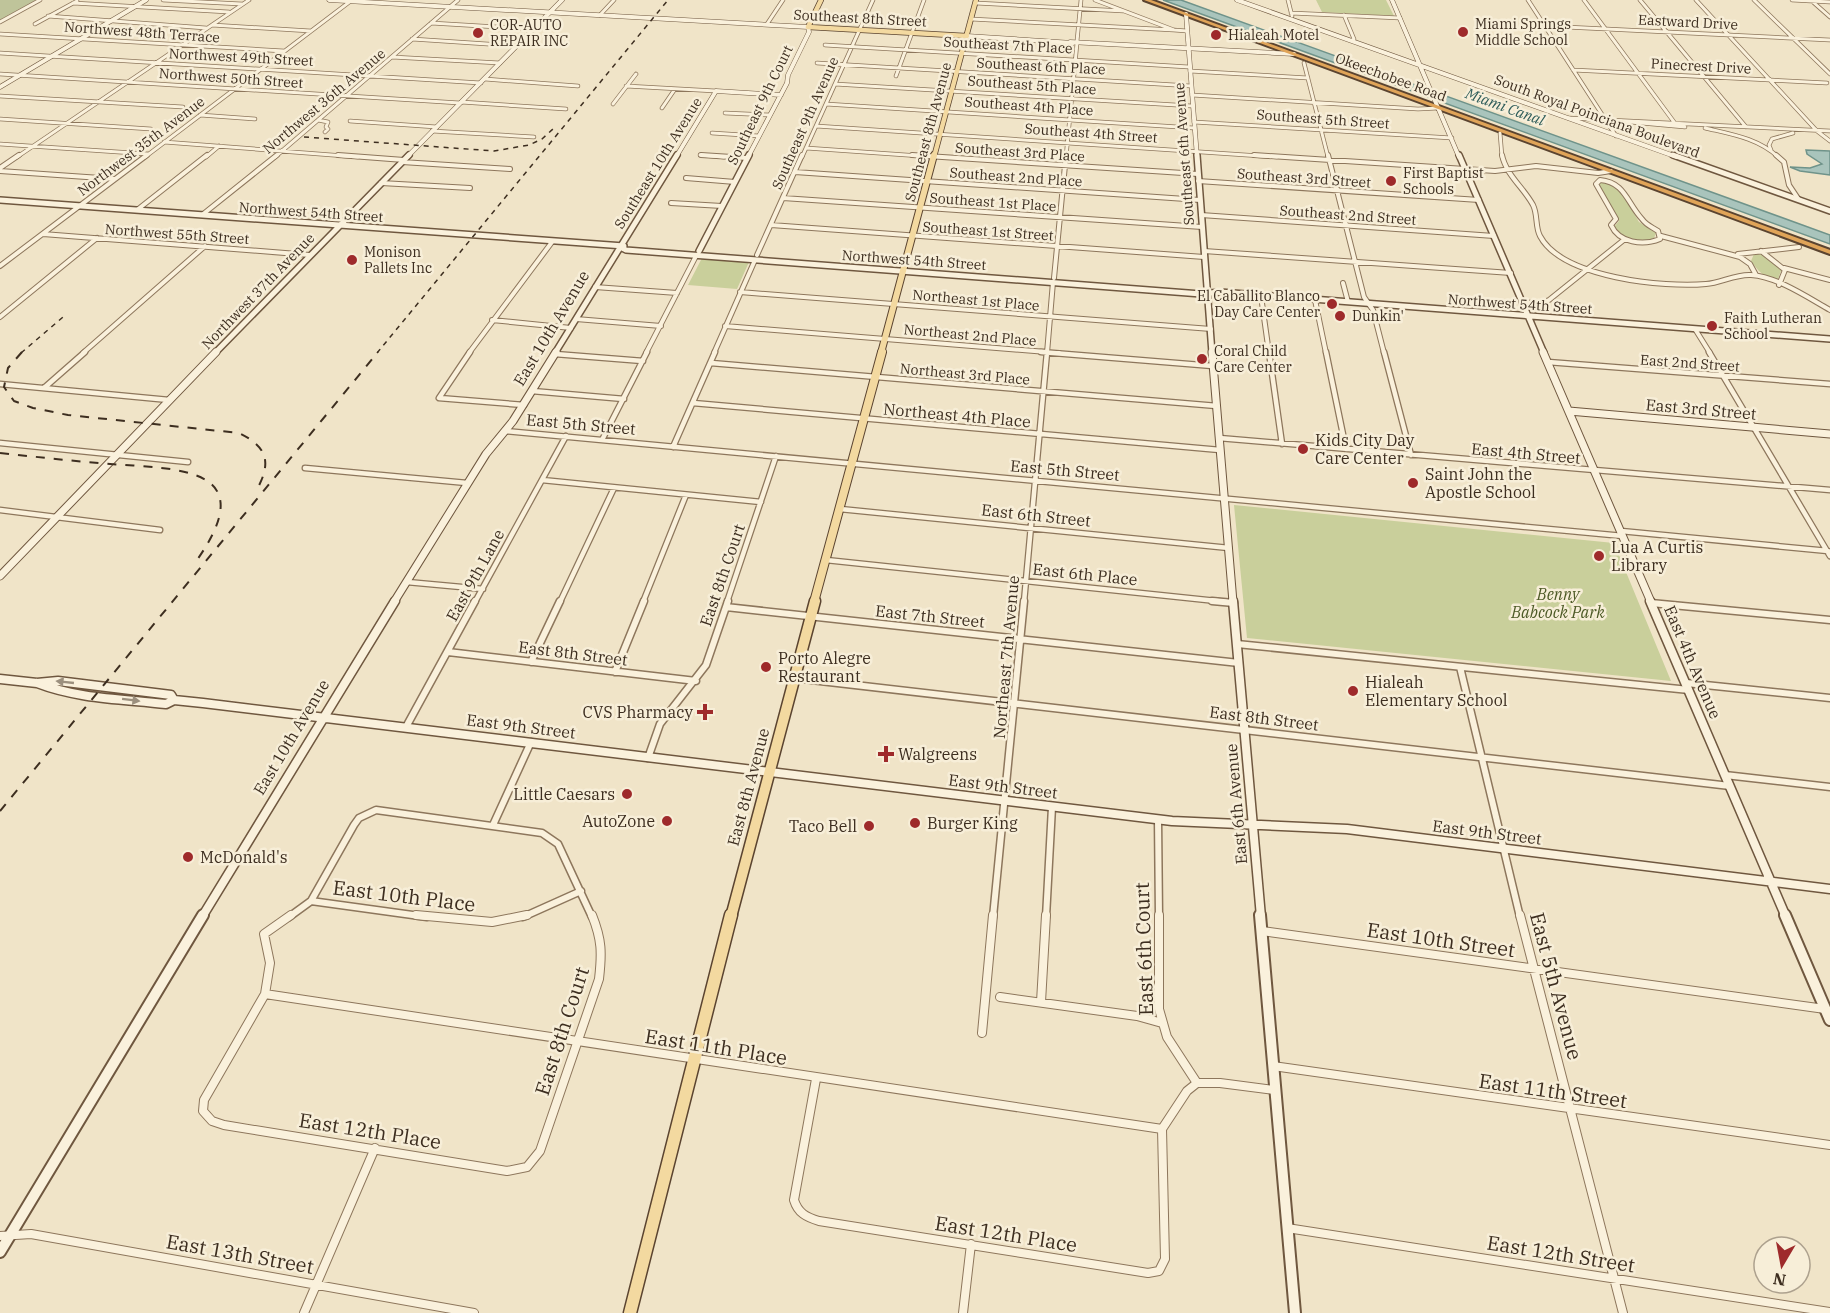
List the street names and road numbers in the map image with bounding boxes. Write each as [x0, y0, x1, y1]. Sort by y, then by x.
street label: Southeast 8th Street [793, 6, 927, 30]
street label: Eastward Drive [1638, 10, 1738, 34]
street label: Northwest 48th Terrace [63, 18, 221, 46]
street label: Southeast 7th Place [943, 33, 1073, 57]
street label: Southeast 9th Court [723, 42, 797, 168]
street label: Northwest 49th Street [168, 44, 314, 70]
street label: Northwest 36th Avenue [259, 44, 389, 158]
street label: Okeechobee Road [1333, 49, 1450, 106]
street label: Southeast 9th Avenue [768, 54, 842, 192]
street label: Southeast 6th Place [976, 54, 1106, 78]
street label: Pinecrest Drive [1650, 54, 1752, 78]
street label: Southeast 8th Avenue [901, 60, 955, 204]
street label: Northwest 50th Street [158, 64, 304, 92]
street label: South Royal Poinciana Boulevard [1492, 70, 1703, 162]
street label: Southeast 5th Place [967, 72, 1097, 98]
street label: Southeast 6th Avenue [1170, 82, 1198, 226]
street label: Northwest 35th Avenue [74, 92, 208, 200]
street label: Southeast 4th Place [964, 93, 1094, 119]
street label: Southeast 10th Avenue [610, 94, 706, 232]
street label: Southeast 5th Street [1256, 105, 1390, 133]
street label: Southeast 4th Street [1024, 119, 1158, 147]
street label: Southeast 3rd Place [954, 138, 1086, 166]
street label: Southeast 2nd Place [949, 163, 1083, 191]
street label: Southeast 3rd Street [1236, 164, 1372, 192]
street label: Southeast 1st Place [929, 189, 1057, 215]
street label: Northwest 54th Street [238, 198, 384, 226]
street label: Southeast 2nd Street [1279, 201, 1417, 229]
street label: Southeast 1st Street [922, 217, 1054, 245]
street label: Northwest 55th Street [104, 220, 250, 248]
street label: Northwest 37th Avenue [198, 229, 318, 353]
street label: Northwest 54th Street [841, 246, 987, 274]
street label: East 10th Avenue [509, 267, 593, 389]
street label: Northeast 1st Place [912, 285, 1040, 315]
street label: Northwest 54th Street [1447, 290, 1593, 318]
street label: Northeast 2nd Place [903, 320, 1037, 350]
street label: East 2nd Street [1640, 351, 1741, 375]
street label: Northeast 3rd Place [899, 359, 1031, 389]
street label: East 3rd Street [1645, 394, 1758, 424]
street label: Northeast 4th Place [882, 399, 1032, 431]
street label: East 5th Street [525, 409, 637, 439]
street label: East 4th Street [1470, 438, 1582, 468]
street label: East 5th Street [1009, 455, 1121, 485]
street label: East 6th Street [980, 499, 1092, 531]
street label: East 8th Court [695, 521, 749, 629]
street label: East 9th Lane [442, 526, 508, 624]
street label: East 6th Place [1032, 559, 1138, 589]
street label: Northeast 7th Avenue [989, 574, 1023, 740]
street label: East 7th Street [874, 600, 986, 632]
street label: East 4th Avenue [1660, 602, 1726, 722]
street label: East 8th Street [517, 636, 629, 670]
street label: East 10th Avenue [249, 676, 333, 798]
street label: East 8th Street [1208, 701, 1320, 735]
street label: East 9th Street [465, 709, 577, 743]
street label: East 8th Avenue [723, 726, 773, 848]
street label: East 6th Avenue [1221, 743, 1251, 865]
street label: East 9th Street [947, 769, 1059, 803]
street label: East 9th Street [1431, 815, 1543, 849]
street label: East 10th Place [331, 873, 477, 918]
street label: East 6th Court [1128, 882, 1159, 1016]
street label: East 5th Avenue [1524, 909, 1589, 1063]
street label: East 10th Street [1365, 916, 1517, 963]
street label: East 8th Court [528, 963, 595, 1099]
street label: East 11th Place [643, 1022, 789, 1071]
street label: East 11th Street [1477, 1067, 1629, 1114]
street label: East 12th Place [297, 1106, 443, 1155]
street label: East 12th Place [933, 1209, 1079, 1258]
street label: East 13th Street [164, 1227, 316, 1280]
street label: East 12th Street [1485, 1228, 1637, 1279]

